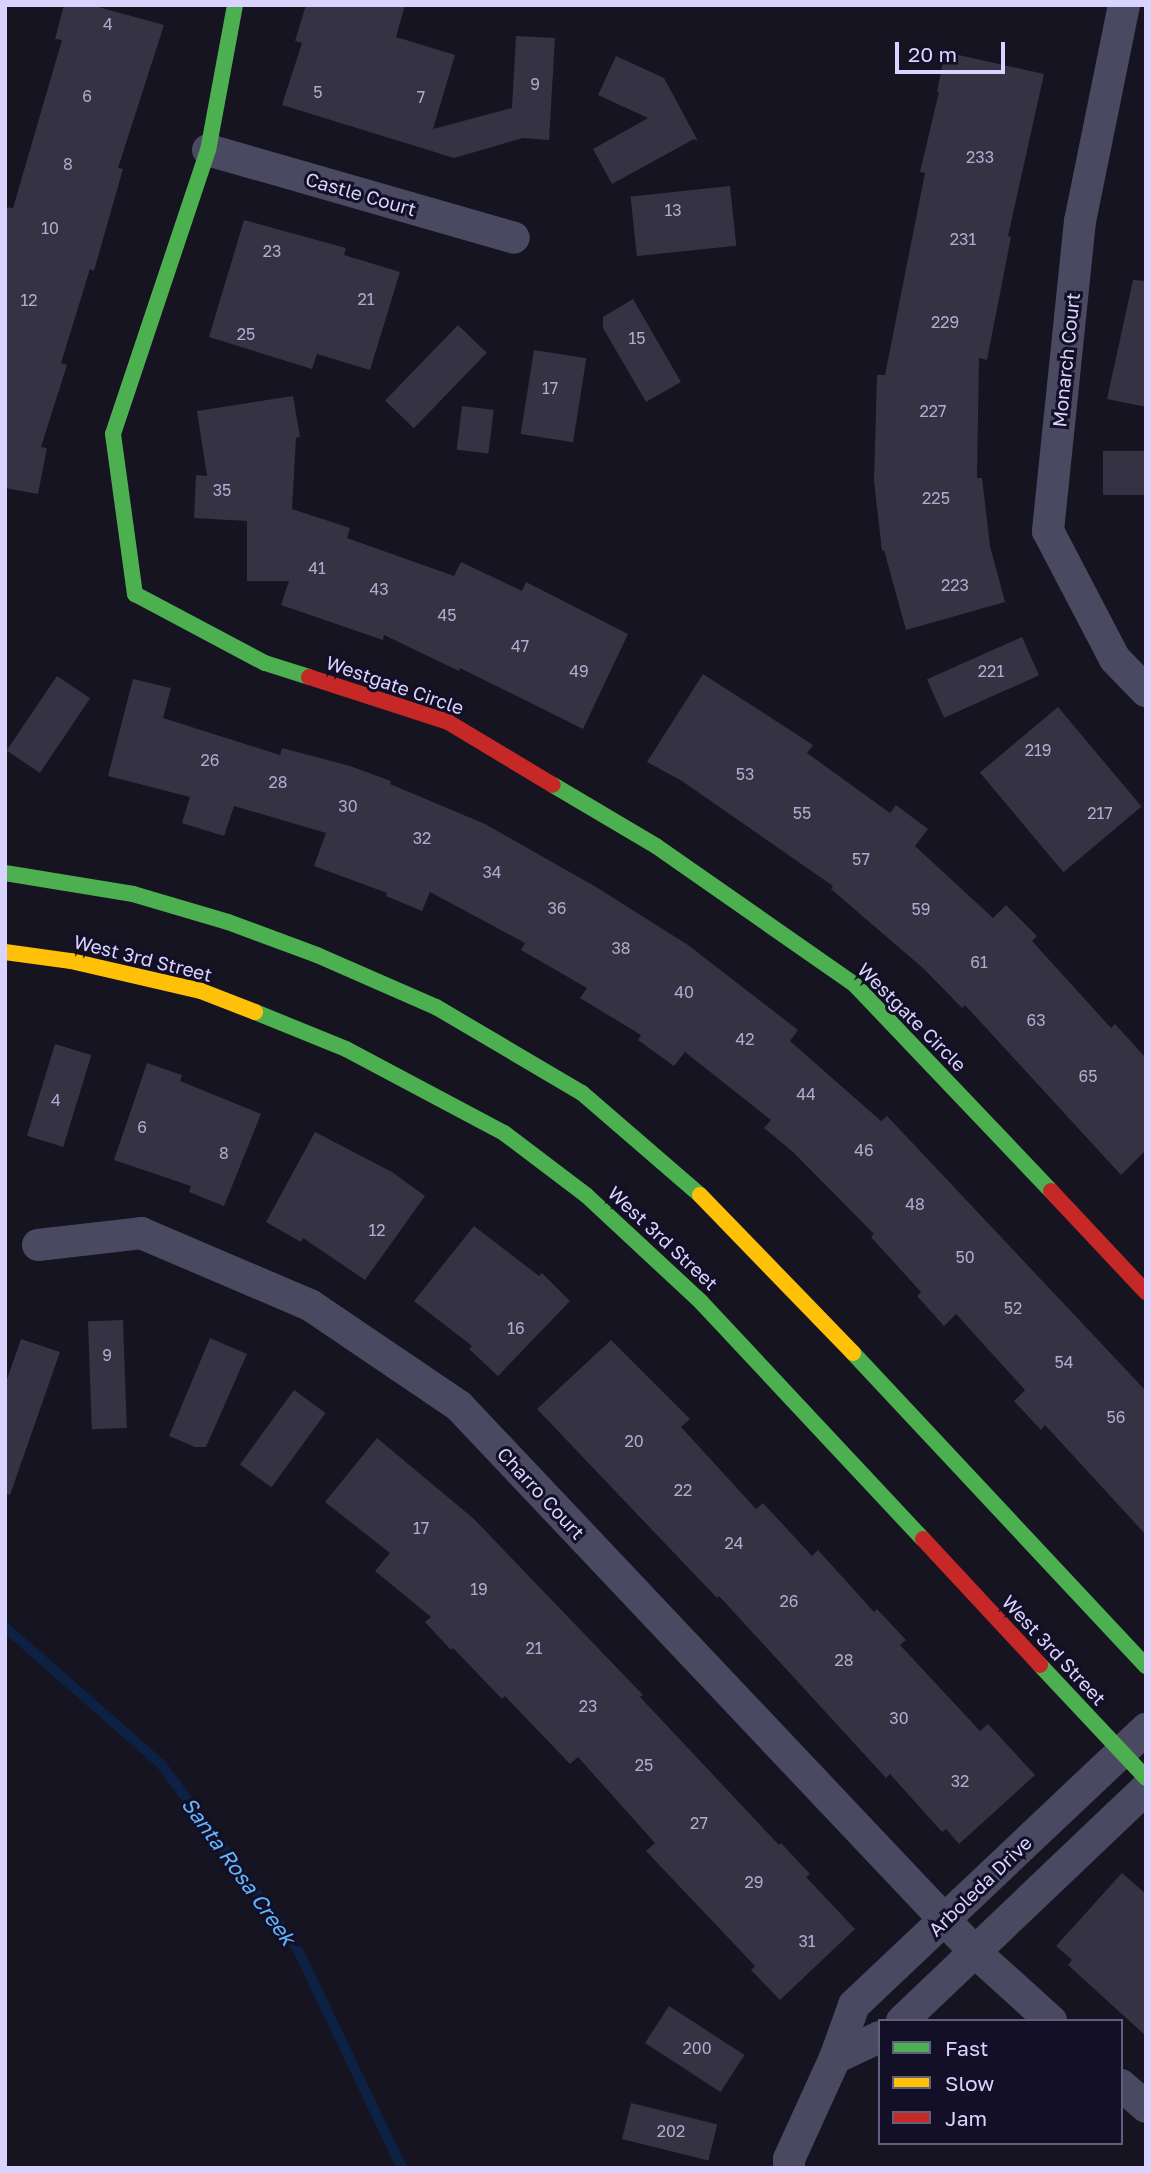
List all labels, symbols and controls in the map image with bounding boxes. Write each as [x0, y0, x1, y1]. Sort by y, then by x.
house number: 4 [103, 14, 113, 34]
scale bar [899, 28, 1009, 72]
text: 20 m [908, 41, 957, 67]
house number: 9 [530, 74, 540, 94]
house number: 5 [313, 82, 323, 102]
house number: 6 [82, 86, 92, 106]
house number: 7 [417, 87, 425, 107]
house number: 233 [966, 147, 994, 167]
house number: 8 [63, 154, 73, 174]
street label: Castle Court [303, 167, 419, 221]
house number: 13 [664, 200, 682, 220]
house number: 10 [41, 218, 59, 238]
house number: 231 [950, 229, 976, 249]
house number: 23 [263, 241, 281, 261]
house number: 21 [357, 289, 375, 309]
house number: 12 [20, 290, 38, 310]
street label: Monarch Court [1048, 291, 1084, 429]
house number: 229 [931, 312, 959, 332]
house number: 25 [237, 324, 255, 344]
house number: 15 [628, 328, 646, 348]
house number: 17 [542, 378, 558, 398]
house number: 227 [919, 401, 947, 421]
house number: 35 [213, 480, 231, 500]
house number: 225 [922, 488, 950, 508]
house number: 41 [308, 558, 326, 578]
house number: 223 [941, 575, 969, 595]
house number: 43 [369, 579, 389, 599]
house number: 45 [437, 605, 457, 625]
house number: 47 [511, 636, 529, 656]
street label: Westgate Circle [323, 651, 467, 719]
house number: 49 [569, 661, 589, 681]
house number: 221 [978, 661, 1004, 681]
house number: 219 [1025, 740, 1051, 760]
house number: 26 [201, 750, 219, 770]
house number: 53 [736, 764, 754, 784]
house number: 28 [268, 772, 288, 792]
house number: 30 [338, 796, 358, 816]
house number: 55 [793, 803, 811, 823]
house number: 217 [1087, 803, 1113, 823]
house number: 32 [413, 828, 431, 848]
house number: 57 [852, 849, 870, 869]
house number: 34 [482, 862, 502, 882]
house number: 36 [547, 898, 567, 918]
house number: 59 [912, 899, 930, 919]
street label: West 3rd Street [71, 930, 215, 986]
house number: 38 [611, 938, 631, 958]
house number: 61 [970, 952, 988, 972]
street label: Westgate Circle [853, 958, 971, 1076]
house number: 40 [674, 982, 694, 1002]
house number: 63 [1026, 1010, 1046, 1030]
house number: 42 [735, 1029, 755, 1049]
house number: 65 [1079, 1066, 1097, 1086]
house number: 44 [796, 1084, 816, 1104]
house number: 4 [51, 1090, 61, 1110]
house number: 6 [137, 1117, 147, 1137]
house number: 46 [854, 1140, 874, 1160]
house number: 8 [219, 1143, 229, 1163]
street label: West 3rd Street [603, 1181, 723, 1295]
house number: 48 [905, 1194, 925, 1214]
house number: 12 [368, 1220, 386, 1240]
house number: 50 [955, 1247, 975, 1267]
house number: 52 [1004, 1298, 1022, 1318]
house number: 16 [507, 1318, 525, 1338]
house number: 9 [102, 1345, 112, 1365]
house number: 54 [1054, 1352, 1074, 1372]
house number: 56 [1107, 1407, 1125, 1427]
house number: 20 [624, 1431, 644, 1451]
street label: Charro Court [493, 1442, 589, 1544]
house number: 22 [674, 1480, 692, 1500]
house number: 17 [413, 1518, 429, 1538]
house number: 24 [724, 1533, 744, 1553]
house number: 19 [470, 1579, 488, 1599]
street label: West 3rd Street [997, 1590, 1111, 1710]
house number: 26 [780, 1591, 798, 1611]
house number: 21 [525, 1638, 543, 1658]
house number: 28 [834, 1650, 854, 1670]
house number: 23 [579, 1696, 597, 1716]
house number: 30 [889, 1708, 909, 1728]
house number: 25 [635, 1755, 653, 1775]
house number: 32 [951, 1771, 969, 1791]
water label: Santa Rosa Creek [177, 1792, 301, 1950]
house number: 27 [690, 1813, 708, 1833]
street label: Arboleda Drive [924, 1831, 1036, 1941]
house number: 29 [745, 1872, 763, 1892]
house number: 31 [798, 1931, 816, 1951]
legend [878, 2019, 1123, 2145]
text: Fast [945, 2035, 988, 2061]
house number: 200 [682, 2038, 712, 2058]
text: Slow [945, 2070, 994, 2096]
text: Jam [945, 2105, 987, 2131]
house number: 202 [657, 2121, 685, 2141]

